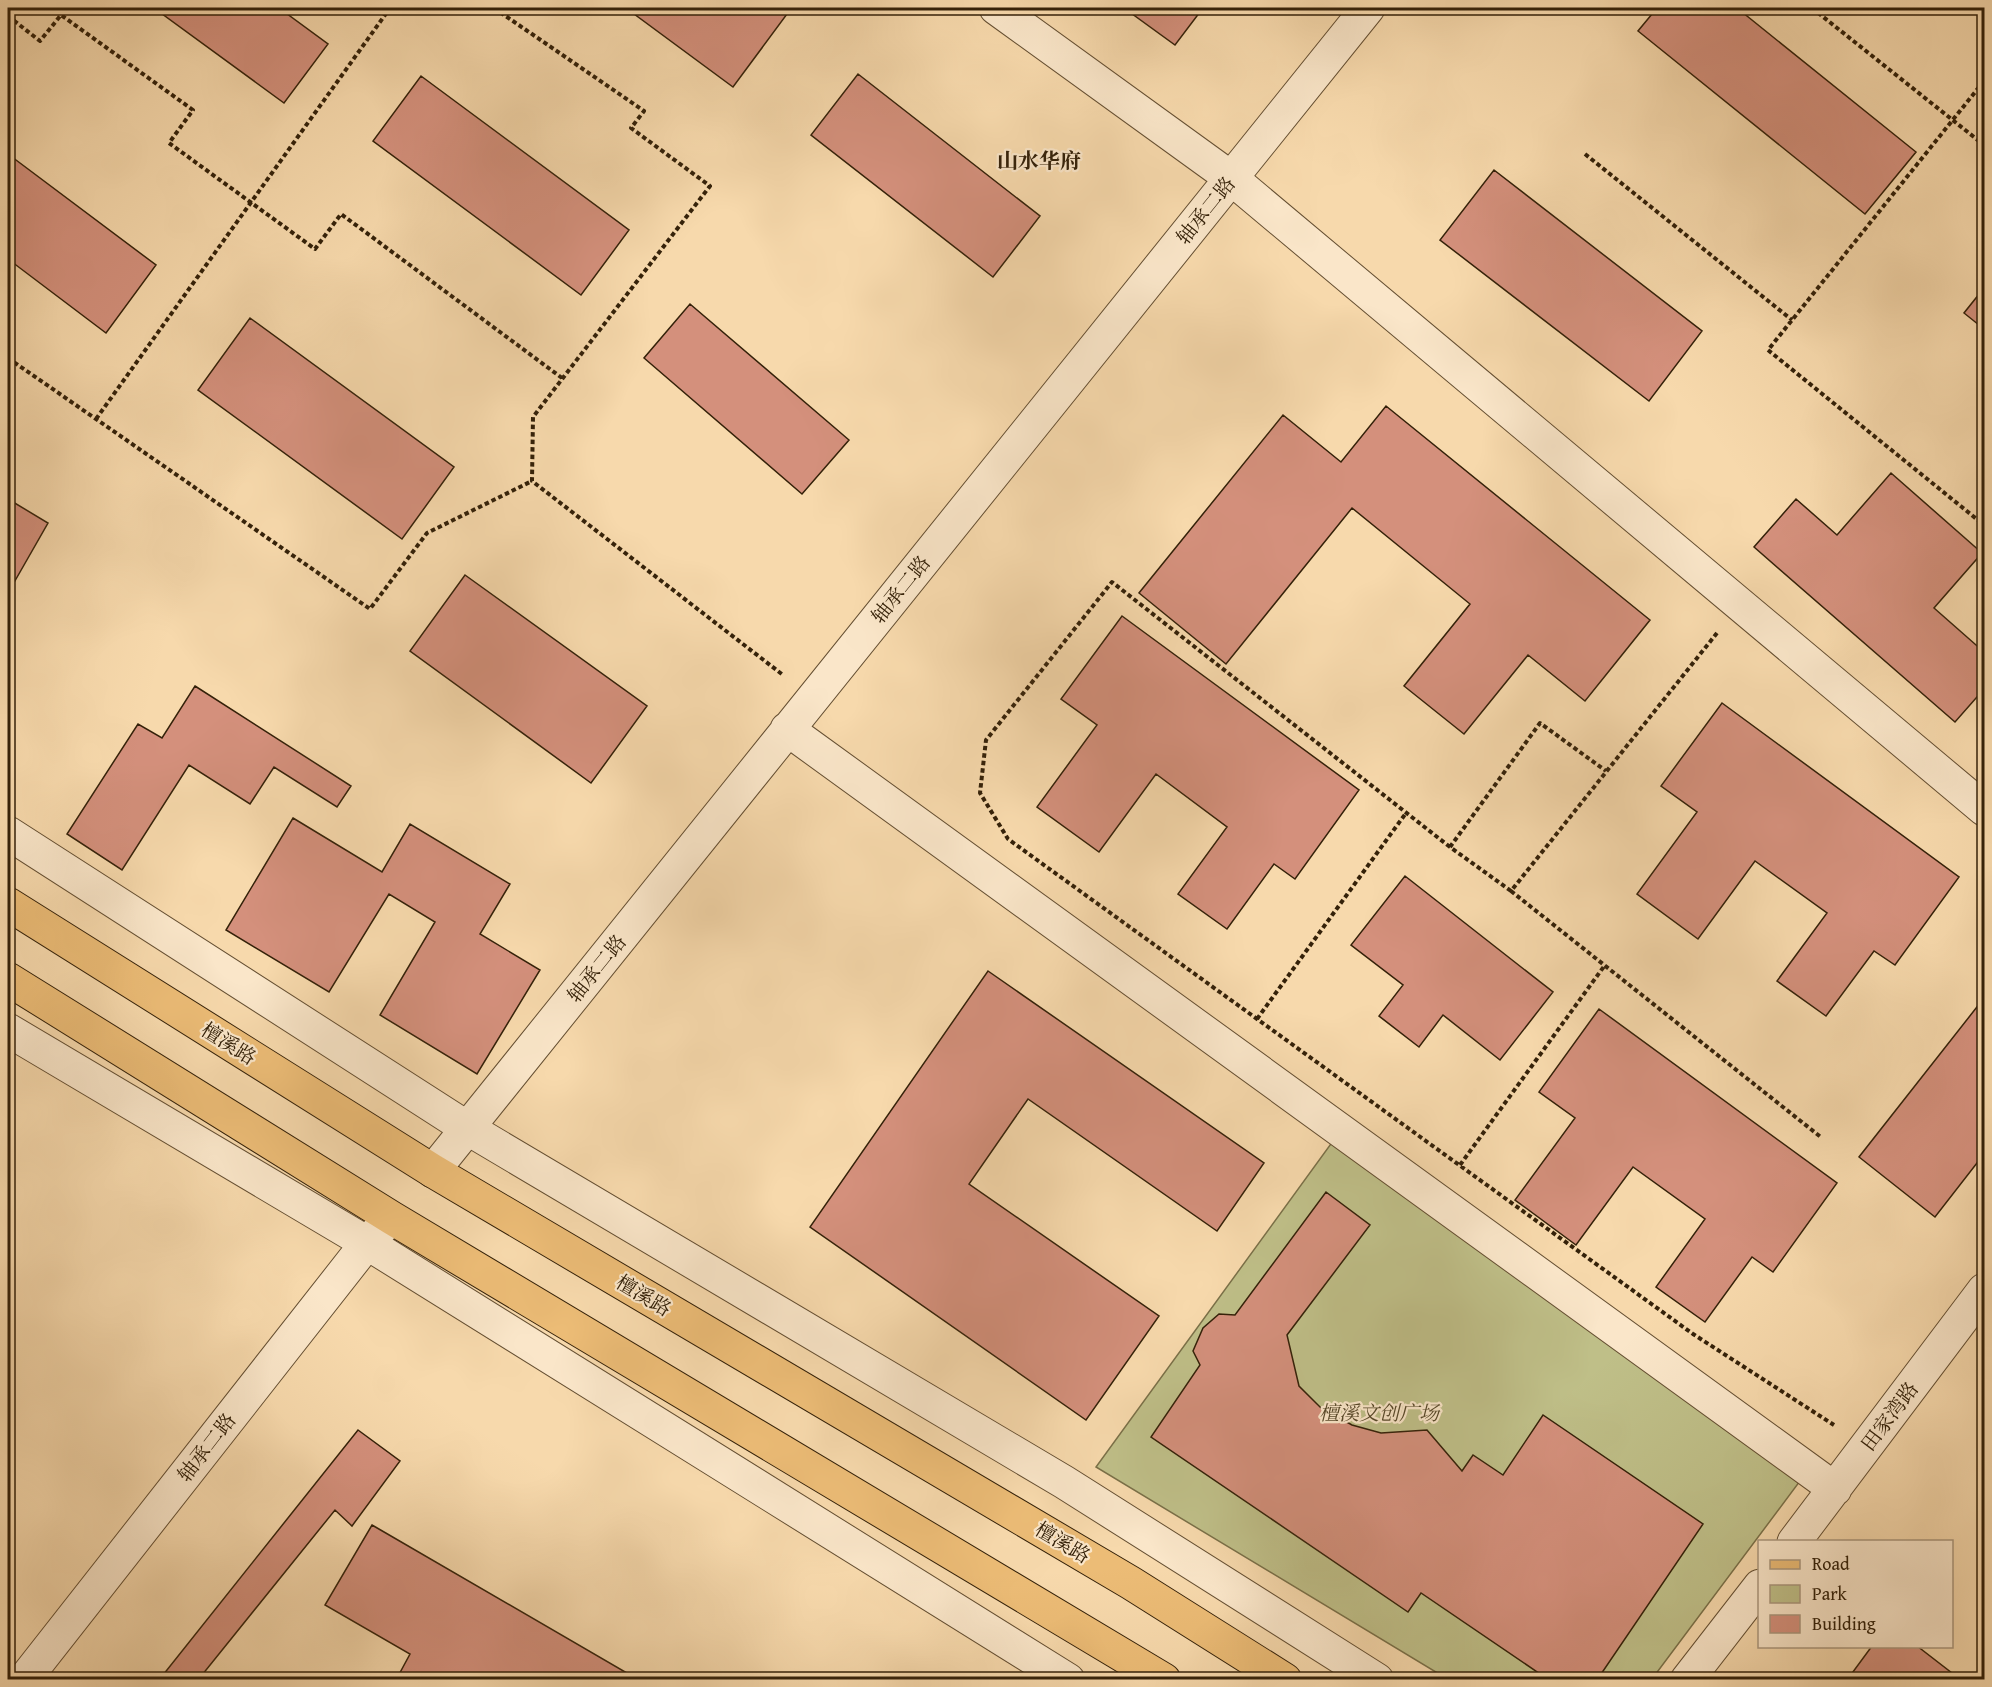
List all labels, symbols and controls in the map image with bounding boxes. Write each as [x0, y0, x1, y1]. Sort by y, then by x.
district label: 山水华府 [997, 145, 1081, 176]
street label: 轴承二路 [1169, 170, 1241, 250]
street label: 轴承二路 [864, 549, 936, 629]
street label: 轴承二路 [560, 928, 632, 1008]
street label: 檀溪路 [196, 1015, 262, 1071]
street label: 檀溪路 [611, 1267, 677, 1323]
street label: 田家湾路 [1853, 1375, 1925, 1457]
park label: 檀溪文创广场 [1319, 1398, 1441, 1427]
street label: 轴承二路 [170, 1407, 242, 1487]
street label: 檀溪路 [1030, 1514, 1096, 1570]
legend [1758, 1540, 1953, 1648]
text: Road [1812, 1550, 1850, 1577]
text: Park [1812, 1580, 1848, 1607]
text: Building [1812, 1610, 1876, 1637]

